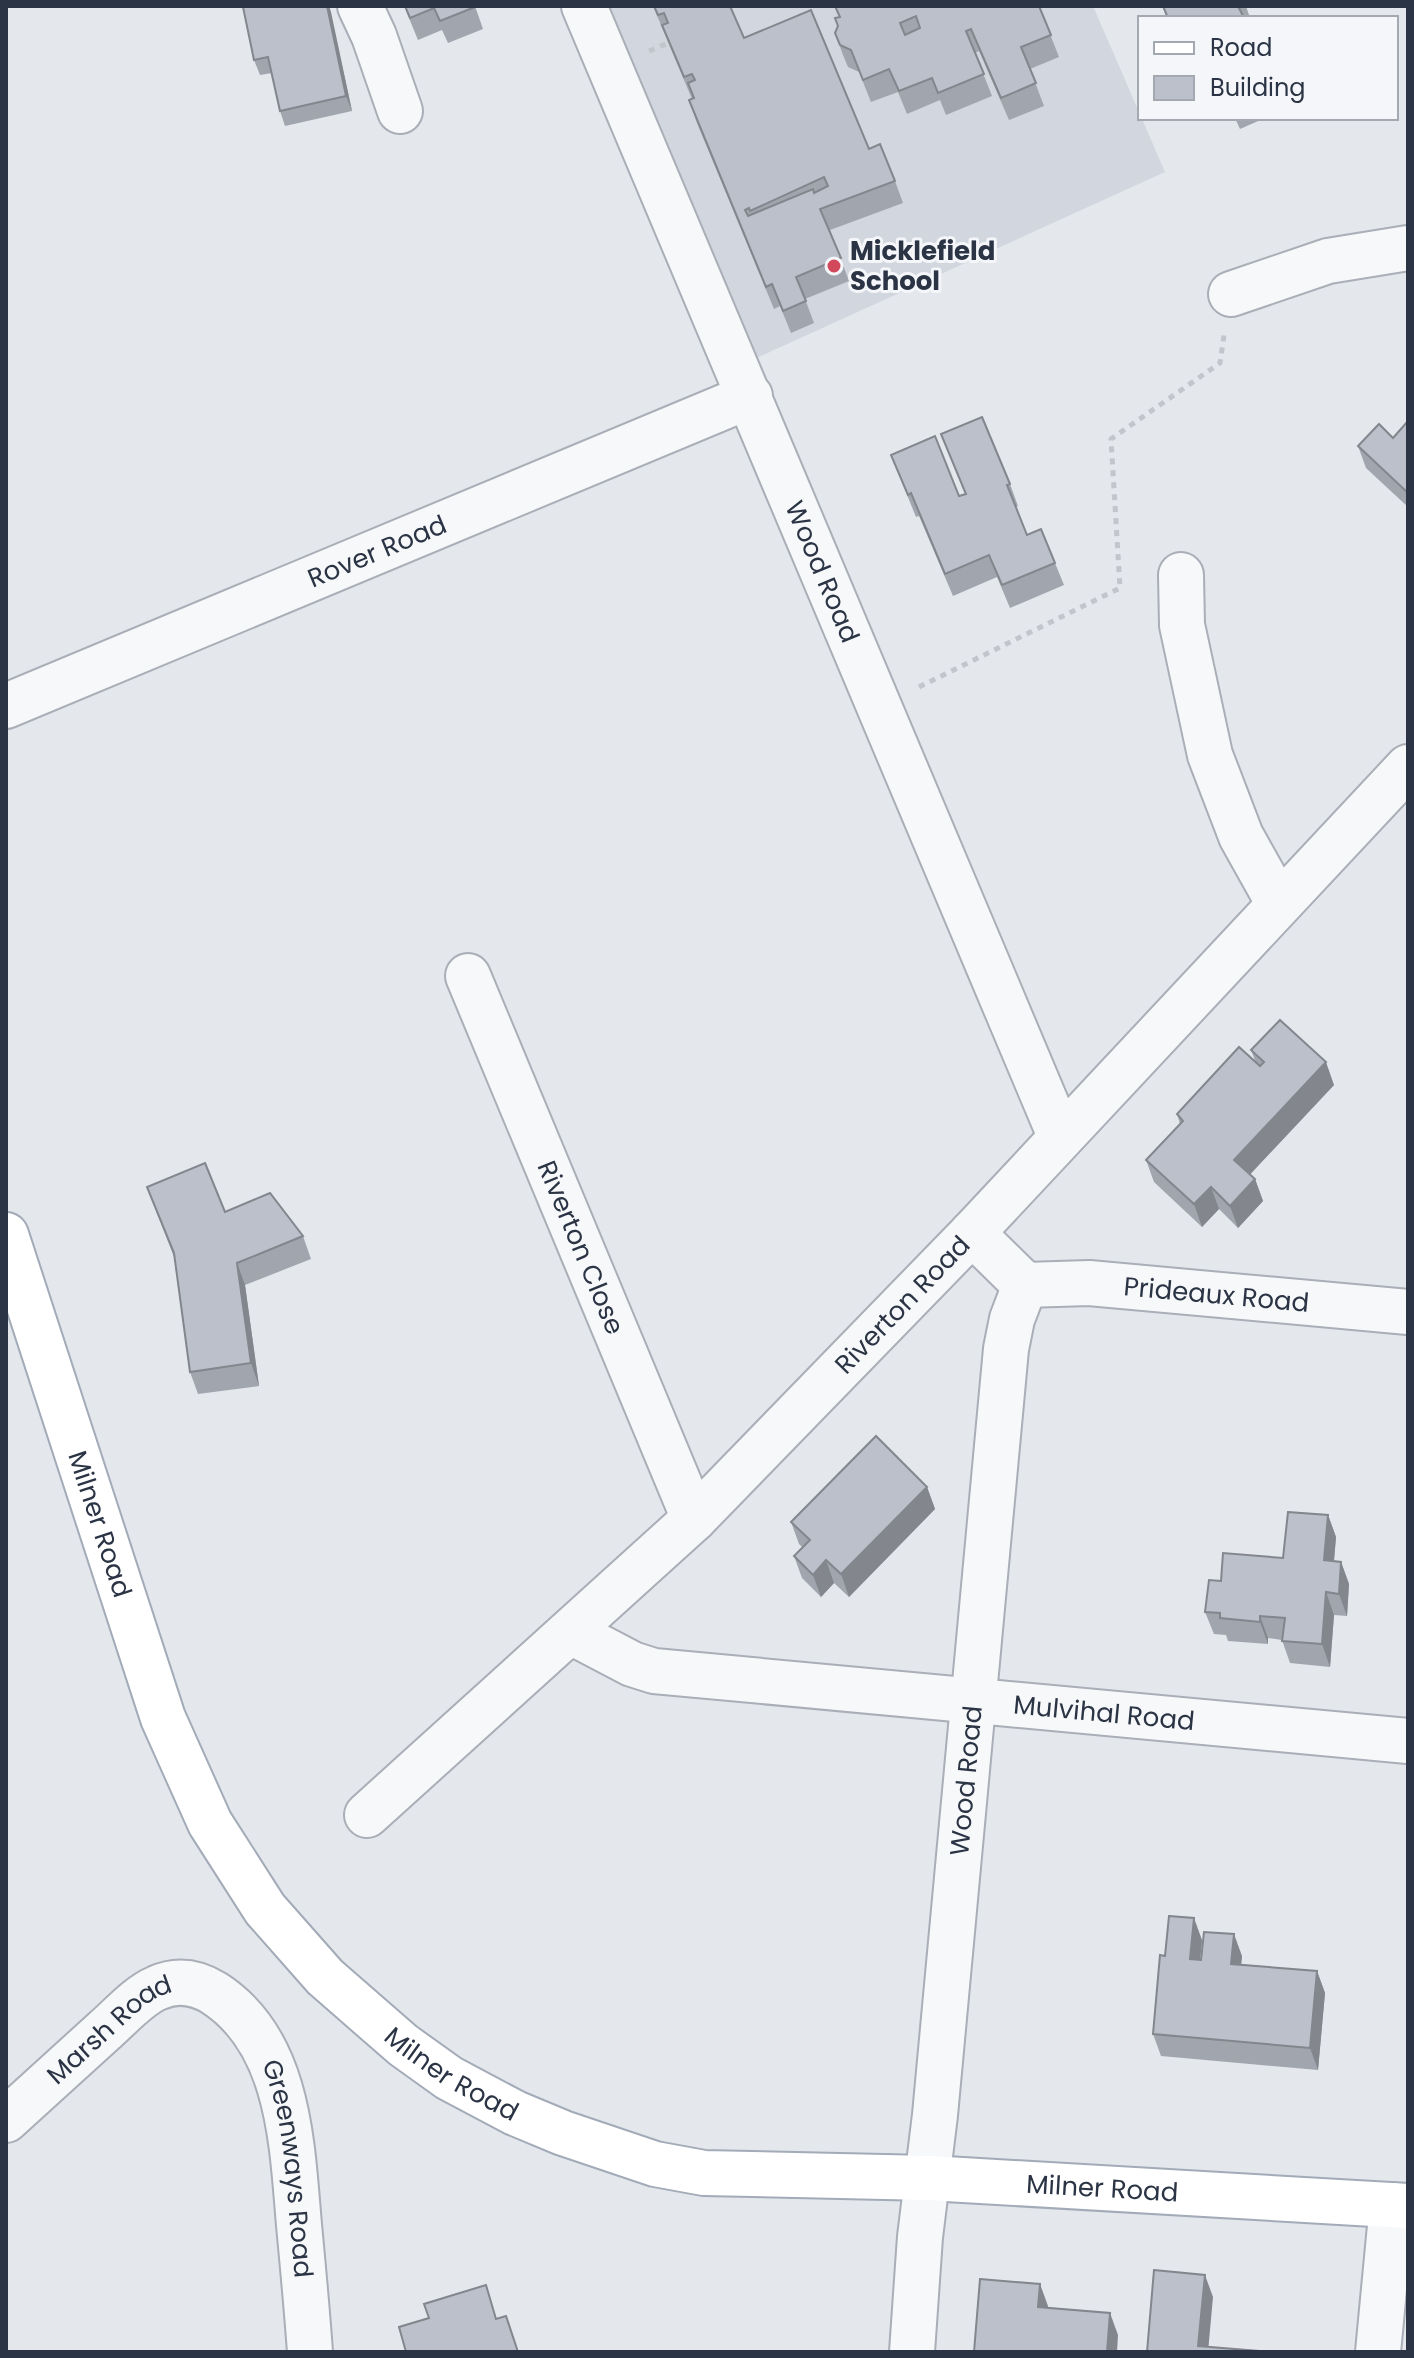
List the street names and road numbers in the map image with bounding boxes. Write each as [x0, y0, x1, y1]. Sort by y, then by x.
street label: Wood Road [776, 495, 868, 648]
street label: Rover Road [302, 506, 452, 596]
street label: Riverton Close [529, 1155, 633, 1340]
street label: Riverton Road [827, 1228, 978, 1382]
street label: Prideaux Road [1122, 1268, 1311, 1321]
street label: Milner Road [59, 1446, 141, 1602]
street label: Mulvihal Road [1012, 1686, 1196, 1739]
street label: Wood Road [941, 1704, 991, 1857]
street label: Marsh Road [39, 1966, 176, 2092]
street label: Milner Road [377, 2019, 525, 2130]
street label: Greenways Road [253, 2054, 322, 2279]
street label: Milner Road [1025, 2166, 1179, 2211]

